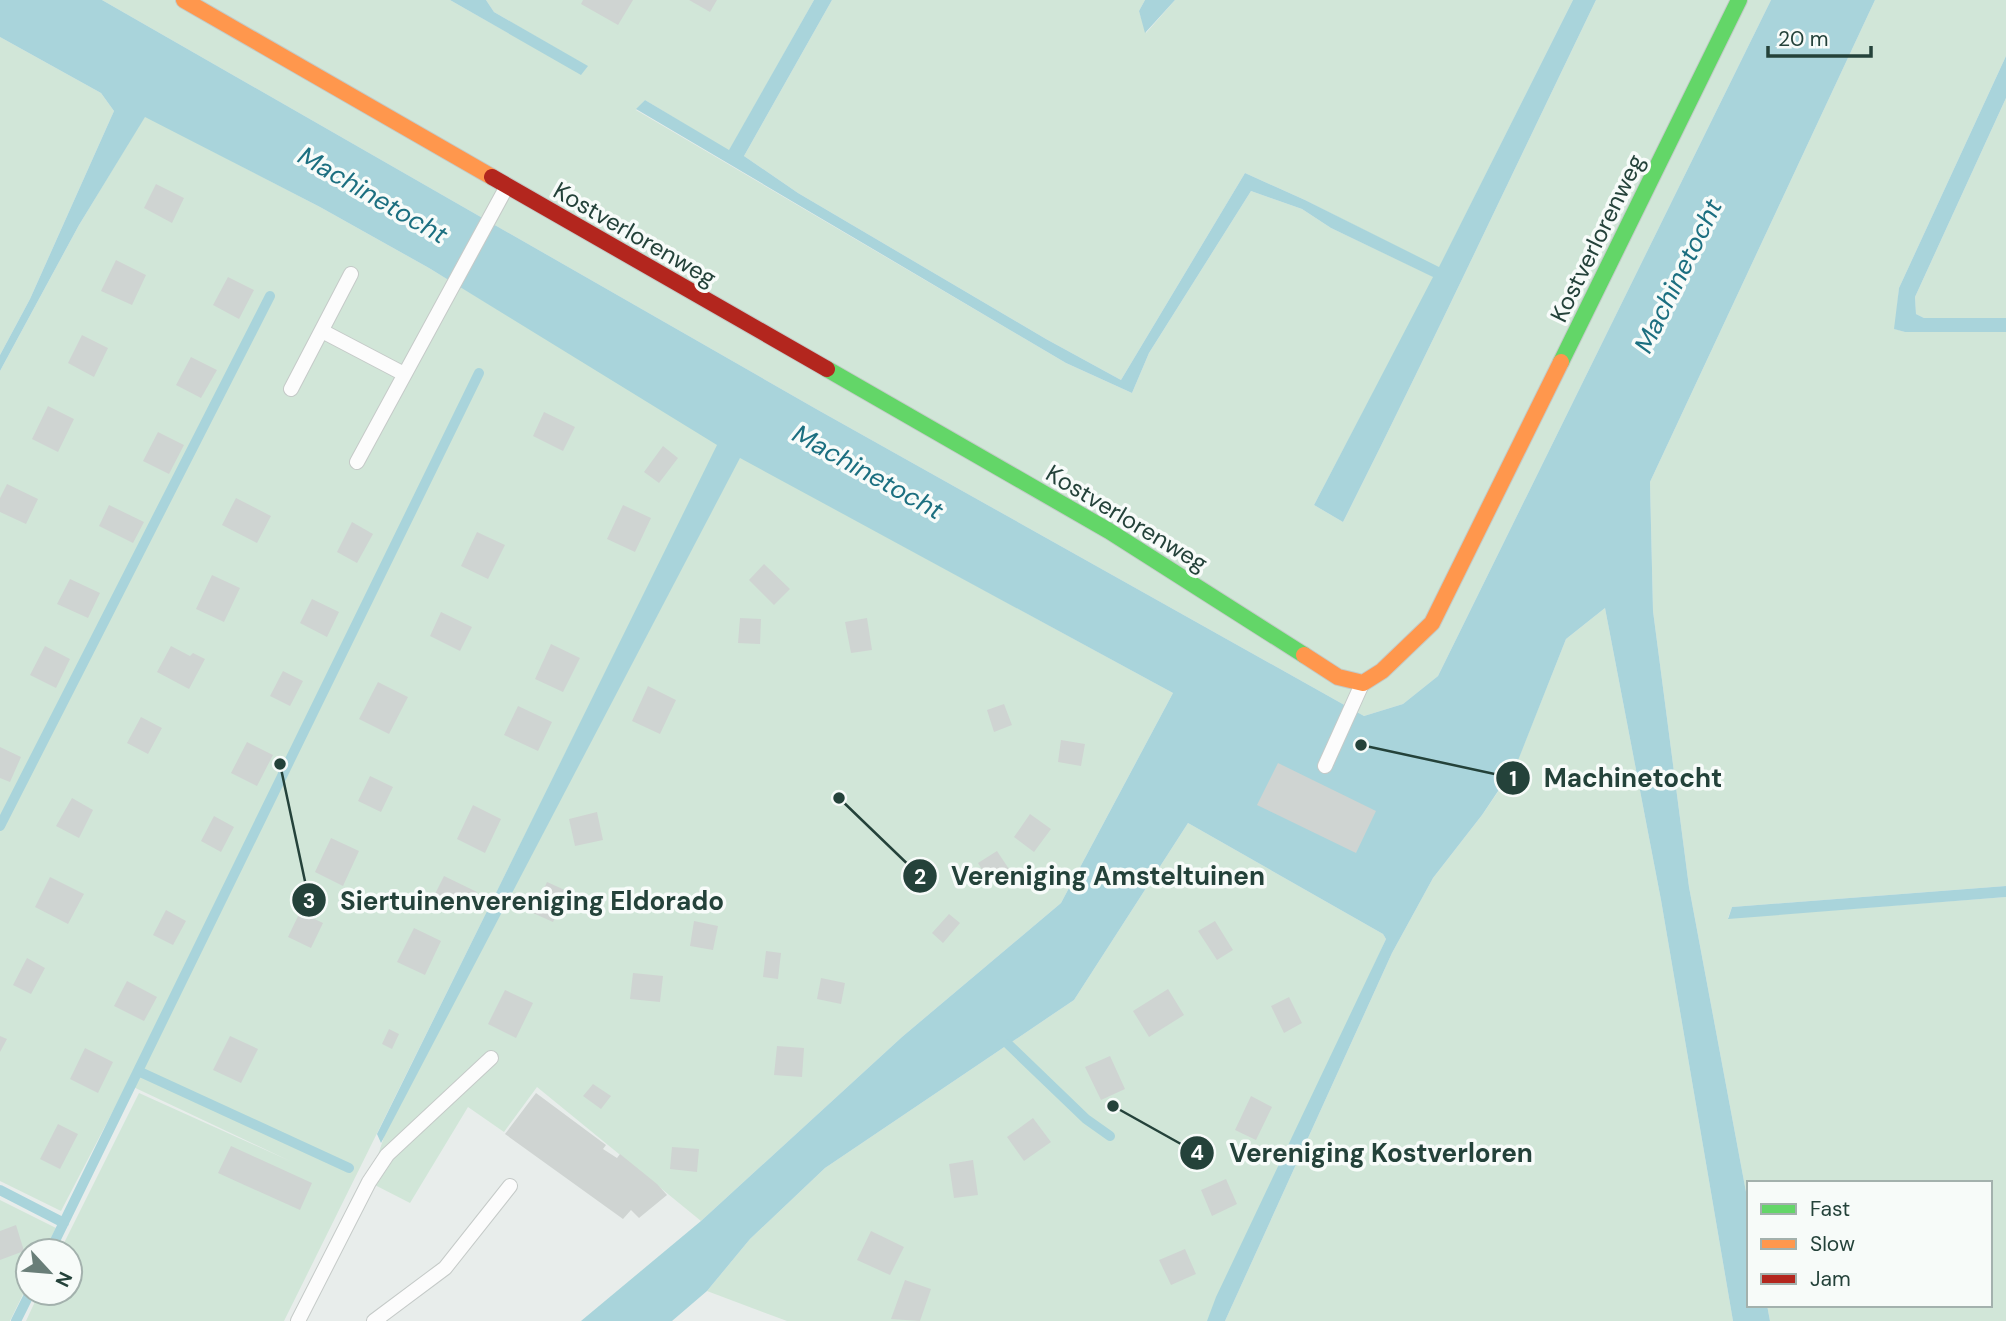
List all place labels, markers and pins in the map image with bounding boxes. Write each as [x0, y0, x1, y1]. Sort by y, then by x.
callout: Machinetocht [1495, 755, 1737, 802]
callout: Vereniging Amsteltuinen [902, 853, 1279, 900]
callout: Siertuinenvereniging Eldorado [291, 877, 738, 924]
callout: Vereniging Kostverloren [1180, 1130, 1547, 1177]

